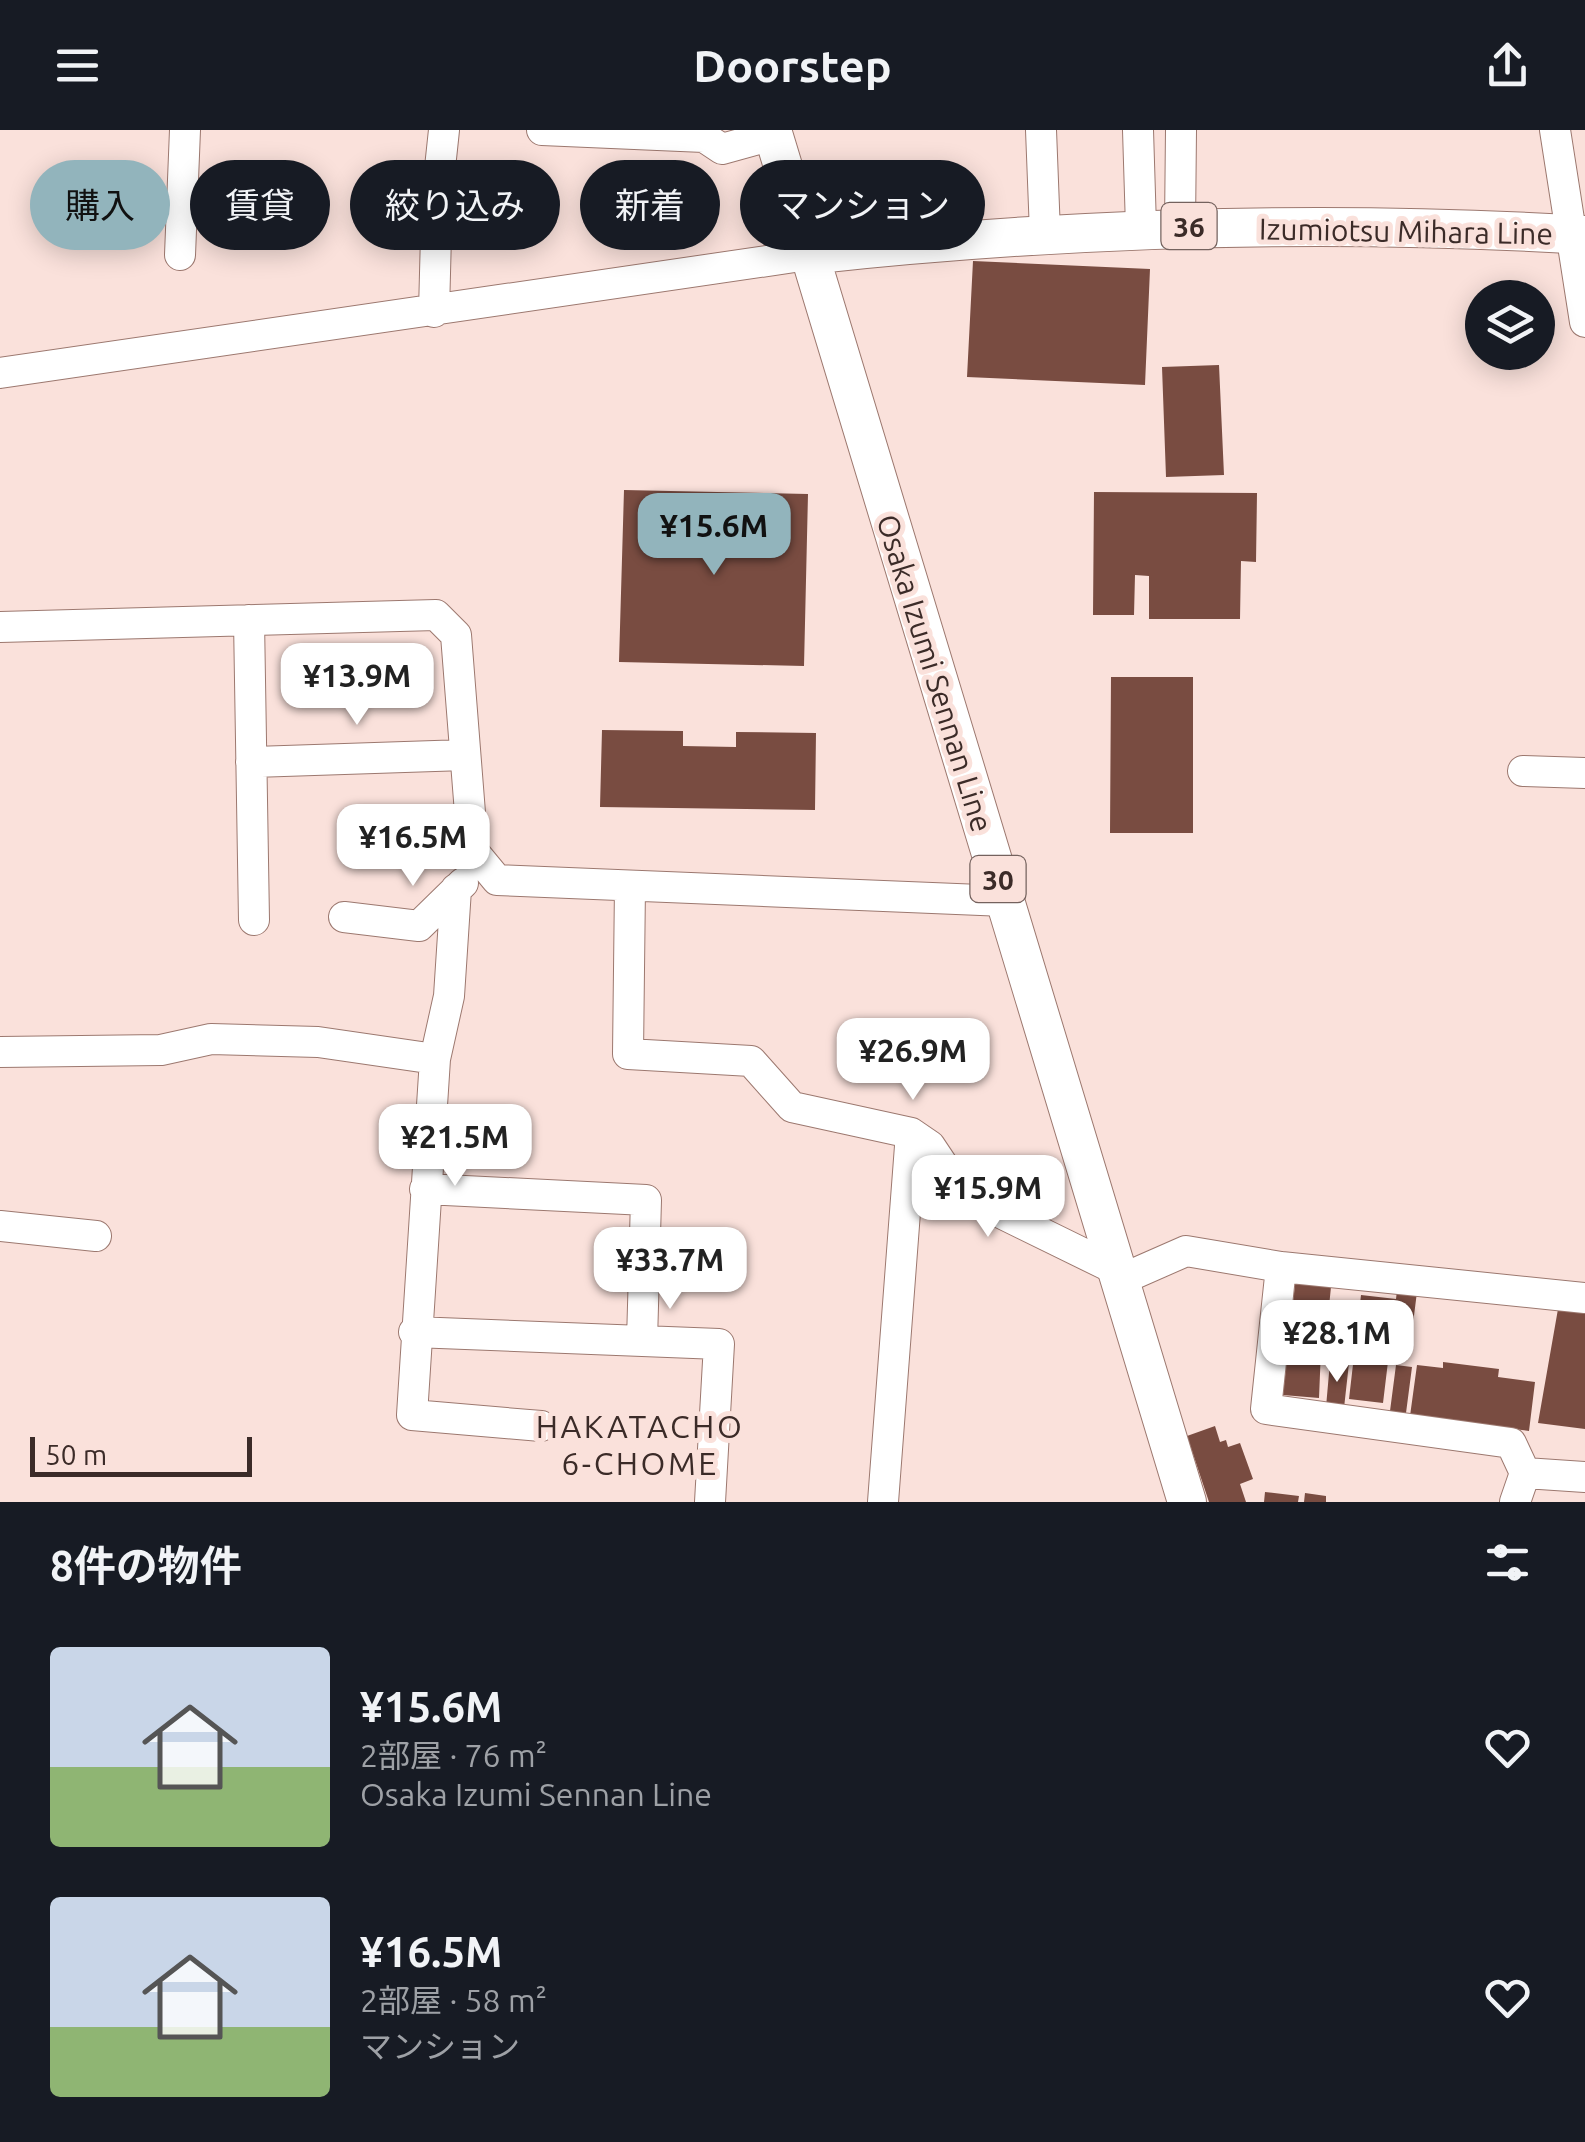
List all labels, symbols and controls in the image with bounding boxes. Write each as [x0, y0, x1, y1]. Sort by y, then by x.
icon: menu [50, 38, 105, 93]
icon: share [1480, 38, 1535, 93]
text: Doorstep [693, 40, 892, 91]
chip: 購入 [30, 160, 170, 250]
chip: 賃貸 [190, 160, 330, 250]
chip: 絞り込み [350, 160, 560, 250]
chip: 新着 [580, 160, 720, 250]
chip: マンション [740, 160, 985, 250]
road number: 36 [1162, 203, 1216, 249]
street label: Izumiotsu Mihara Line [1259, 211, 1553, 251]
map controls [1465, 280, 1555, 370]
button: layers [1465, 280, 1555, 370]
pin: ¥15.6M [633, 493, 795, 578]
text: ¥15.6M [660, 507, 768, 543]
street label: Osaka Izumi Sennan Line [871, 510, 999, 836]
pin: ¥13.9M [276, 643, 438, 728]
text: ¥13.9M [303, 657, 411, 693]
pin: ¥16.5M [332, 804, 494, 889]
text: ¥16.5M [359, 818, 467, 854]
road number: 30 [970, 856, 1026, 902]
pin: ¥26.9M [832, 1018, 994, 1103]
text: ¥26.9M [859, 1032, 967, 1068]
pin: ¥21.5M [374, 1104, 536, 1189]
text: ¥21.5M [401, 1118, 509, 1154]
pin: ¥15.9M [907, 1155, 1069, 1240]
text: ¥15.9M [934, 1169, 1042, 1205]
pin: ¥33.7M [589, 1227, 751, 1312]
text: ¥33.7M [616, 1241, 724, 1277]
pin: ¥28.1M [1256, 1300, 1418, 1385]
text: ¥28.1M [1283, 1314, 1391, 1350]
district label: HAKATACHO 6-CHOME [536, 1408, 744, 1481]
scale bar [30, 1432, 252, 1476]
text: 50 m [45, 1439, 107, 1470]
icon: filters [1480, 1535, 1535, 1590]
text: 8件の物件 [50, 1542, 242, 1589]
text: ¥15.6M [360, 1683, 502, 1730]
icon: home [130, 1687, 250, 1807]
icon: heart [1480, 1720, 1535, 1775]
text: 2部屋 · 76 m² [360, 1737, 547, 1773]
text: Osaka Izumi Sennan Line [360, 1776, 712, 1812]
text: ¥16.5M [360, 1928, 502, 1975]
icon: home [130, 1937, 250, 2057]
icon: heart [1480, 1970, 1535, 2025]
text: 2部屋 · 58 m² [360, 1982, 547, 2018]
text: マンション [360, 2028, 520, 2064]

